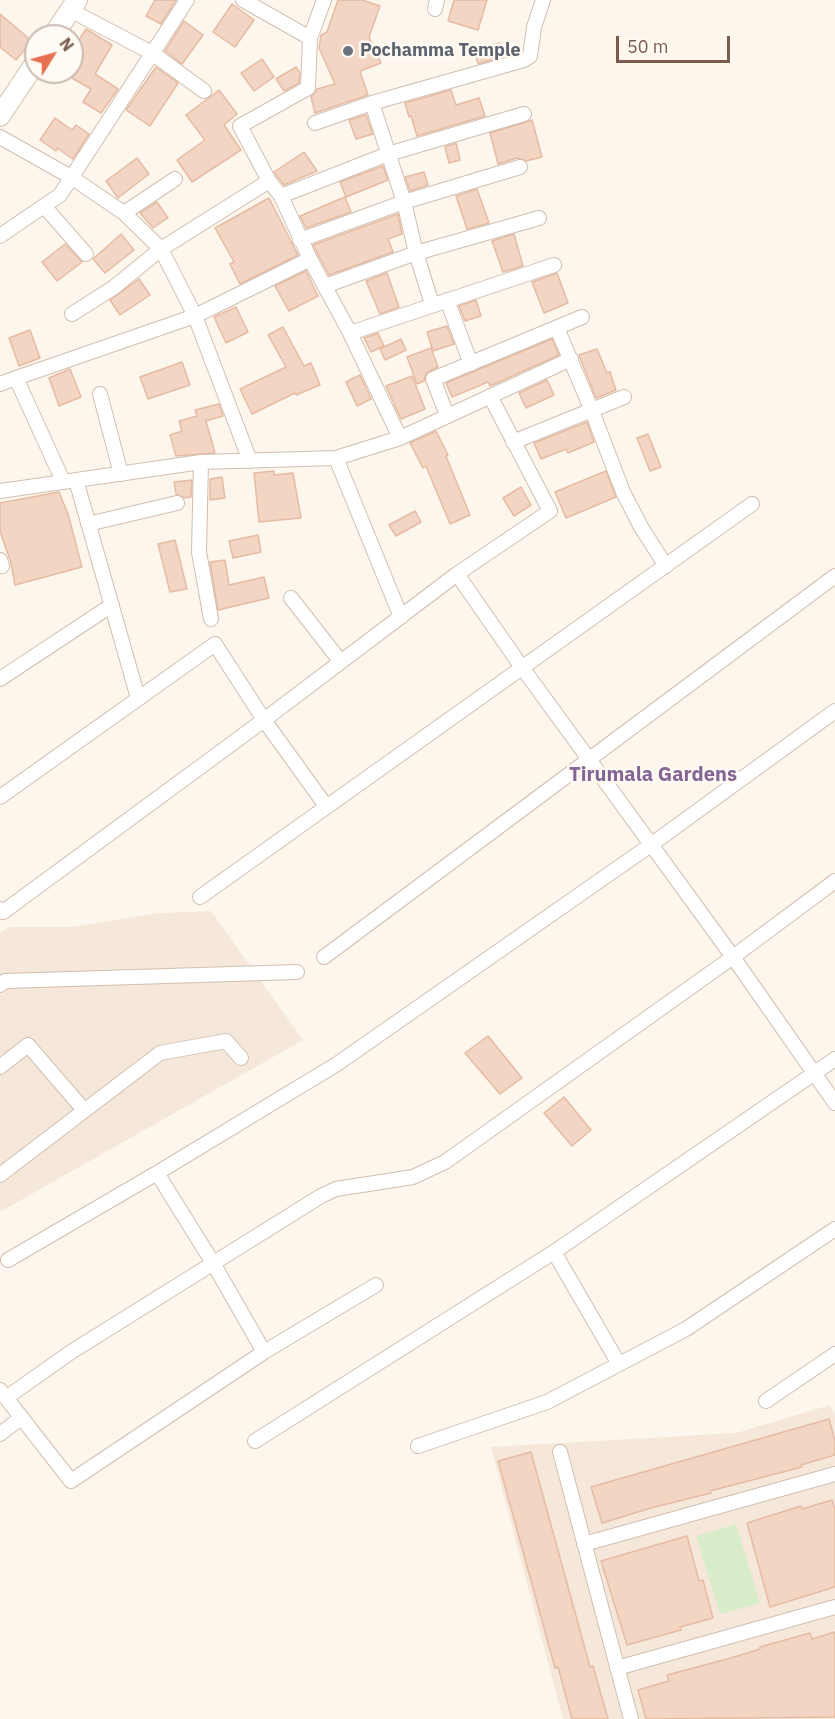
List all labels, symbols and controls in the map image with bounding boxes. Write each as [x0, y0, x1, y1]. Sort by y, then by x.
north arrow [24, 24, 84, 84]
scale bar [619, 24, 733, 62]
text: N [55, 34, 78, 55]
text: 50 m [627, 35, 669, 58]
place label: Pochamma Temple [360, 40, 521, 62]
marker: Pochamma Temple [341, 44, 355, 58]
district label: Tirumala Gardens [569, 763, 737, 787]

